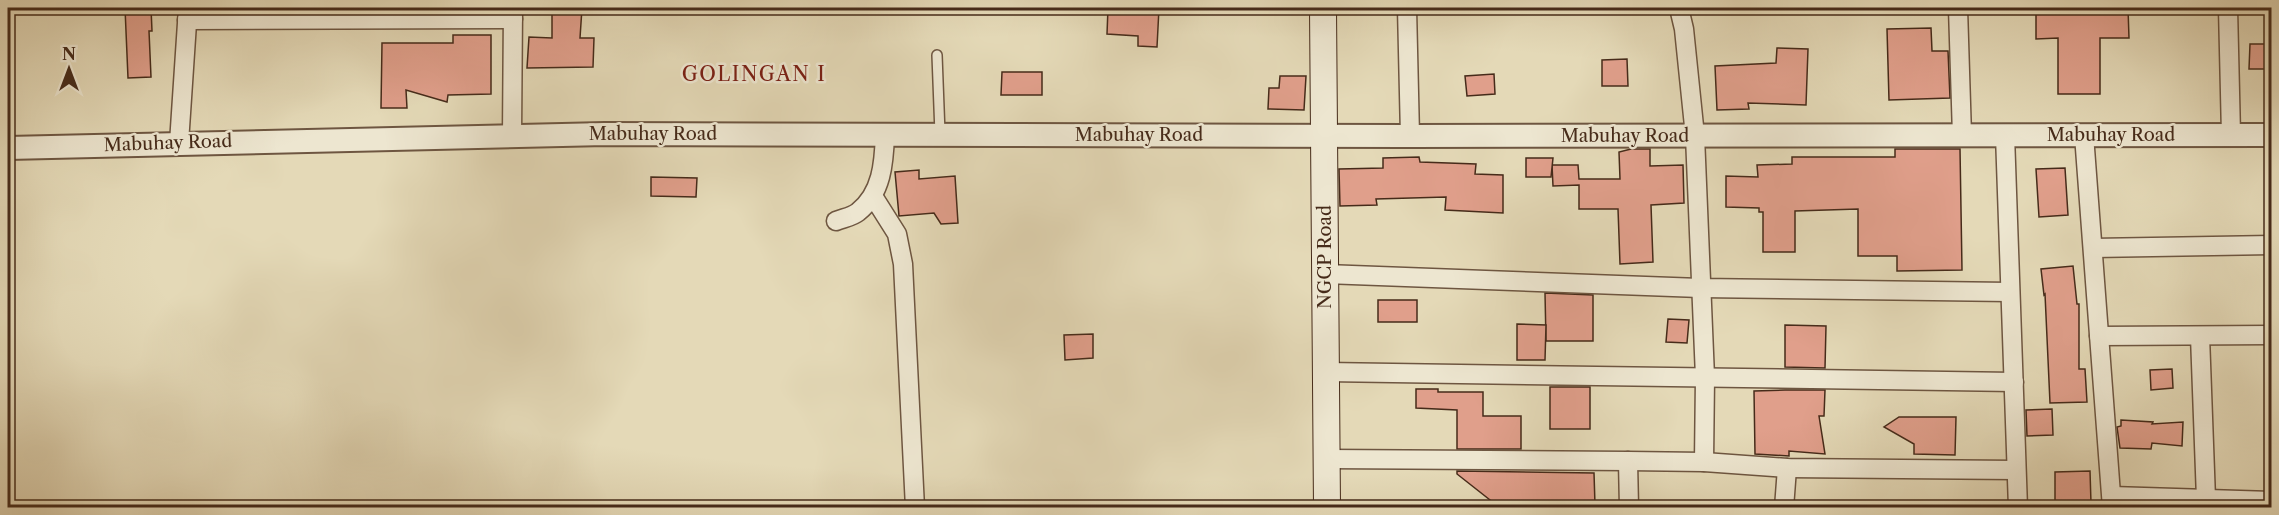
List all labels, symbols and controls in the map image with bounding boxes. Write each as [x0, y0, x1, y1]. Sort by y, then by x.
north arrow [39, 39, 99, 99]
text: N [62, 44, 76, 64]
district label: GOLINGAN I [682, 62, 826, 86]
street label: Mabuhay Road [589, 123, 717, 145]
street label: Mabuhay Road [1075, 124, 1203, 146]
street label: Mabuhay Road [2047, 124, 2175, 146]
street label: Mabuhay Road [1561, 125, 1689, 147]
street label: Mabuhay Road [103, 130, 233, 156]
street label: NGCP Road [1314, 205, 1336, 309]

